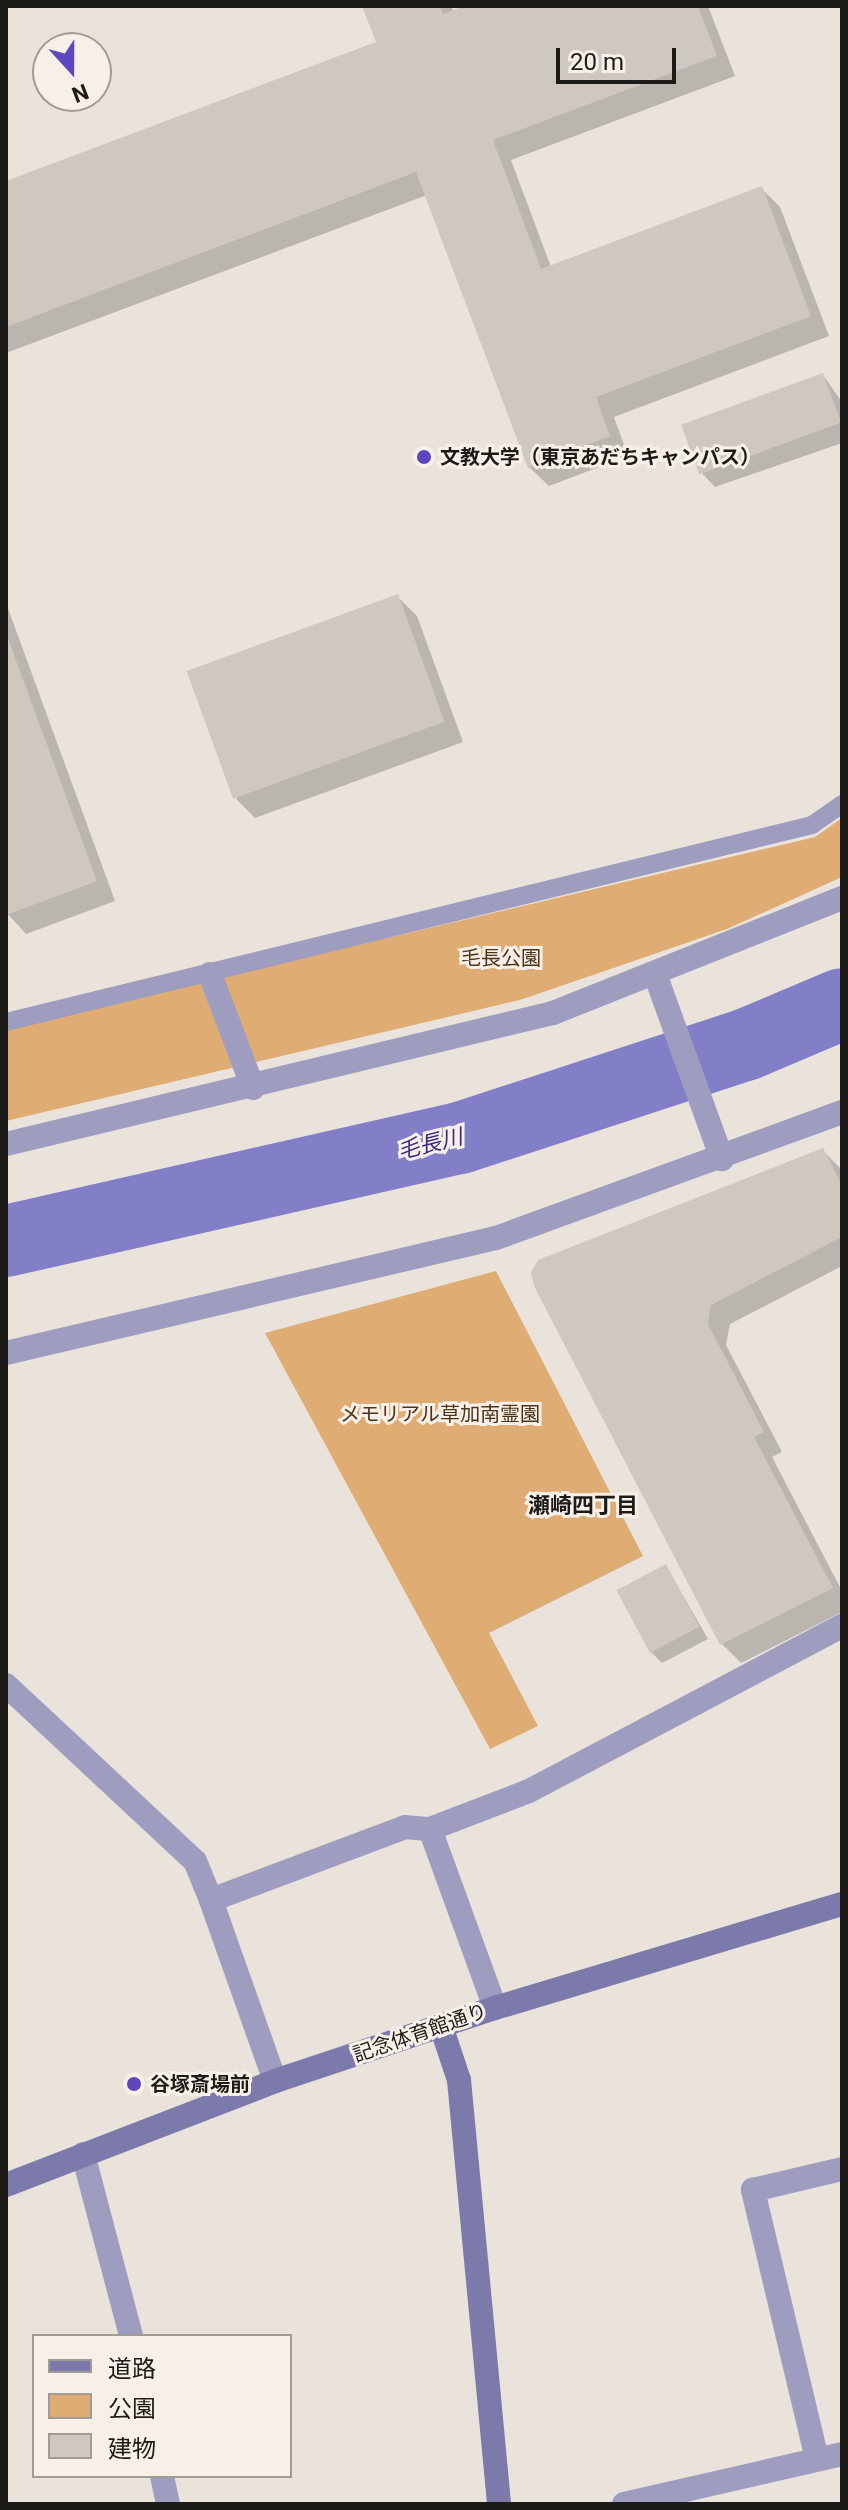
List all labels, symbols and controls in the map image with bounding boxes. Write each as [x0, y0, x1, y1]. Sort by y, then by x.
north arrow [32, 32, 112, 112]
scale bar [560, 32, 680, 82]
text: 20 m [570, 48, 624, 76]
text: N [68, 79, 92, 107]
place label: 文教大学（東京あだちキャンパス） [440, 445, 760, 469]
marker: 文教大学（東京あだちキャンパス） [415, 448, 433, 466]
park label: 毛長公園 [461, 946, 541, 970]
water label: 毛長川 [395, 1123, 465, 1165]
park label: メモリアル草加南霊園 [340, 1402, 540, 1426]
district label: 瀬崎四丁目 [528, 1493, 638, 1519]
street label: 記念体育館通り [350, 1999, 490, 2067]
place label: 谷塚斎場前 [150, 2072, 250, 2096]
marker: 谷塚斎場前 [125, 2075, 143, 2093]
legend [32, 2334, 292, 2478]
text: 道路 [108, 2355, 156, 2383]
text: 公園 [108, 2395, 156, 2423]
text: 建物 [108, 2435, 156, 2463]

